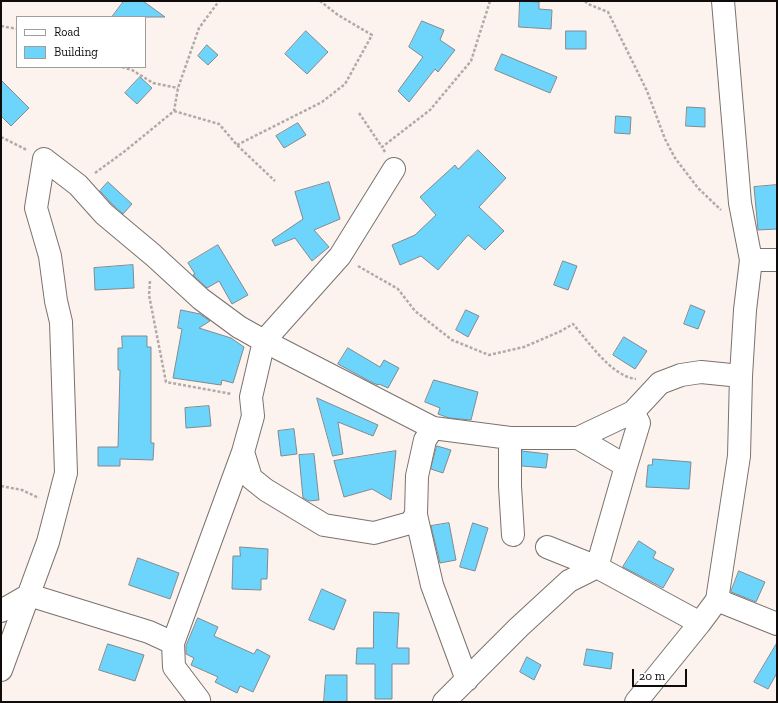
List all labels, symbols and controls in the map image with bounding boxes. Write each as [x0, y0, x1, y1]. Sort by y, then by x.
legend [16, 16, 146, 68]
text: Road [54, 25, 80, 39]
text: Building [54, 45, 98, 59]
scale bar [634, 661, 689, 687]
text: 20 m [639, 669, 665, 683]

